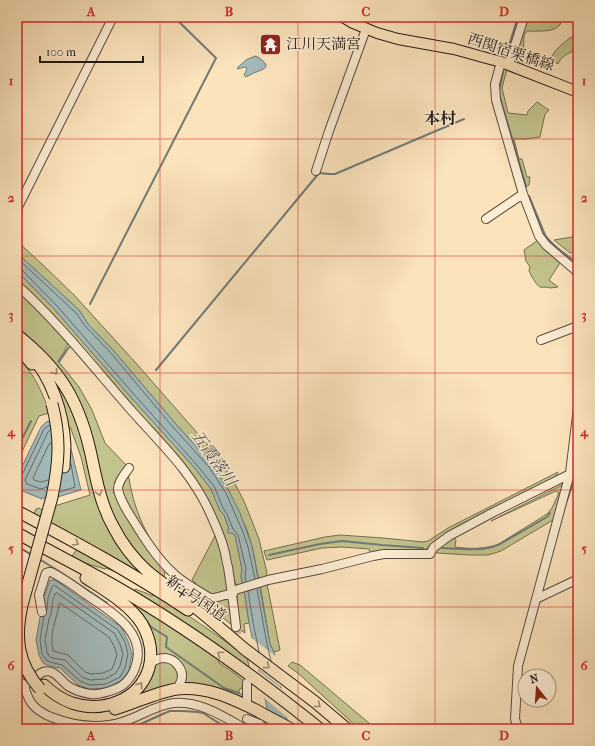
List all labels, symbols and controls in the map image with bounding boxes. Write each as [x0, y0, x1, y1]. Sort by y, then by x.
text: A [86, 4, 96, 19]
text: B [225, 4, 234, 19]
text: C [362, 4, 371, 19]
text: D [499, 4, 509, 19]
street label: 西関宿栗橋線 [465, 30, 557, 74]
temple icon: 江川天満宮 [257, 31, 283, 57]
place label: 江川天満宮 [286, 35, 361, 53]
scale bar [40, 38, 143, 64]
text: 100 m [46, 45, 76, 59]
text: 1 [9, 73, 14, 88]
text: 1 [582, 73, 587, 88]
district label: 本村 [424, 109, 456, 128]
text: 2 [8, 190, 15, 205]
text: 2 [581, 190, 588, 205]
text: 3 [8, 307, 14, 323]
text: 3 [581, 307, 587, 323]
one-way arrow [50, 368, 57, 375]
text: 4 [6, 424, 16, 440]
text: 4 [579, 424, 589, 440]
water label: 五霞落川 [188, 427, 242, 491]
one-way arrow [94, 489, 103, 496]
one-way arrow [72, 538, 79, 545]
text: 5 [8, 541, 14, 556]
text: 5 [581, 541, 587, 556]
street label: 新4号国道 [162, 571, 230, 625]
one-way arrow [217, 651, 224, 659]
text: 6 [7, 658, 15, 673]
text: 6 [580, 658, 588, 673]
one-way arrow [263, 661, 270, 668]
north arrow [517, 668, 557, 708]
text: N [528, 671, 541, 686]
one-way arrow [135, 683, 142, 690]
one-way arrow [313, 700, 320, 707]
text: A [86, 728, 96, 743]
text: B [225, 728, 234, 743]
text: C [362, 728, 371, 743]
text: D [499, 728, 509, 743]

